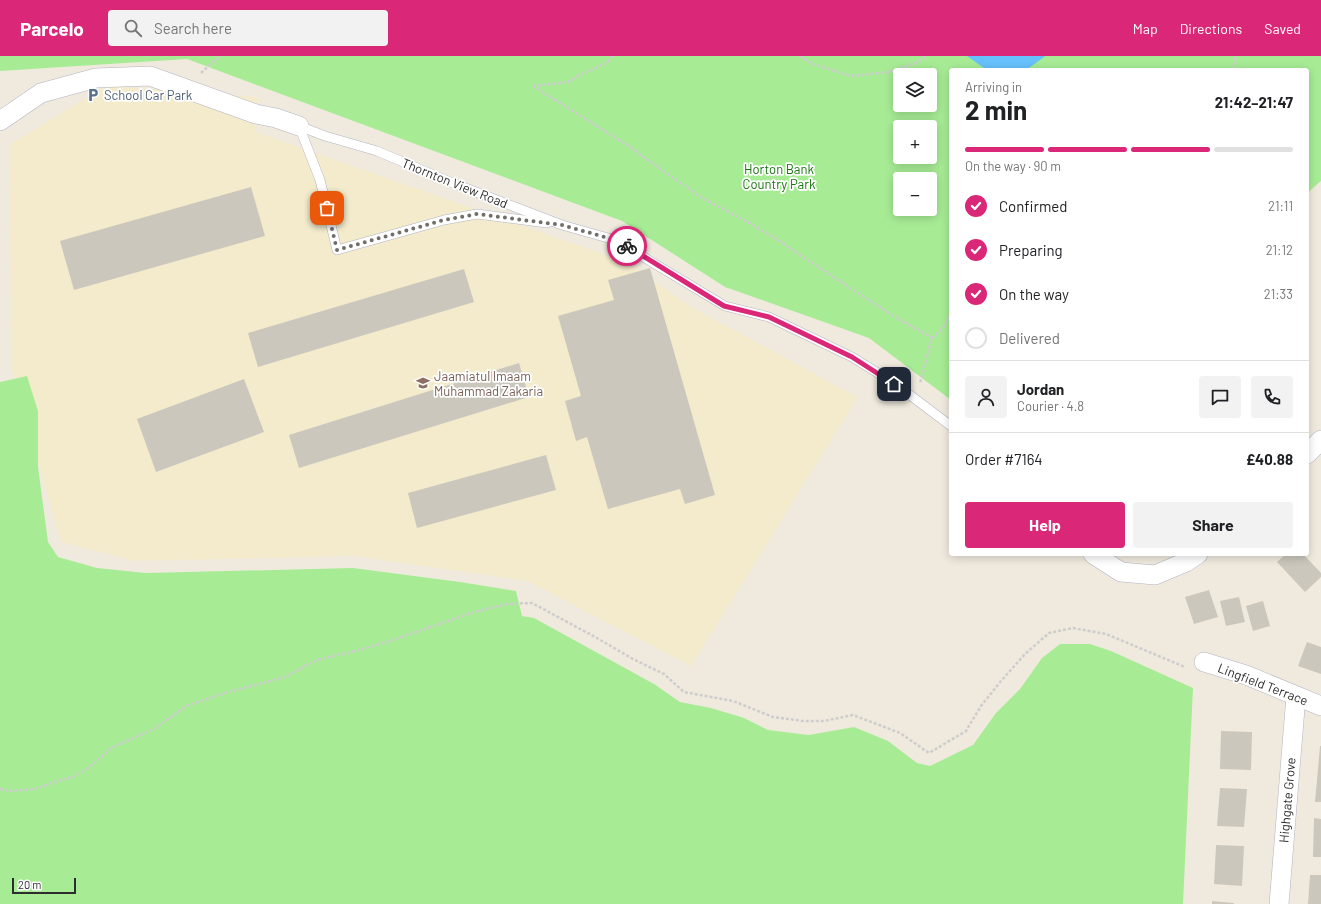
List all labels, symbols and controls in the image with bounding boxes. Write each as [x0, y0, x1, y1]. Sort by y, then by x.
search box [108, 10, 388, 46]
text: Parcelo [20, 17, 84, 40]
icon: search [122, 17, 144, 39]
text: Search here [154, 19, 232, 37]
text: Map [1133, 20, 1158, 37]
text: Directions [1180, 20, 1242, 37]
text: Saved [1264, 20, 1301, 37]
map controls [893, 68, 937, 216]
button: layers [893, 68, 937, 112]
text: Arriving in [965, 79, 1022, 95]
parking icon: School Car Park [85, 87, 101, 103]
place label: School Car Park [104, 87, 193, 103]
text: 21:42–21:47 [1215, 93, 1293, 111]
text: 2 min [965, 94, 1027, 125]
button: + [893, 120, 937, 164]
street label: Thornton View Road [400, 154, 510, 212]
text: On the way · 90 m [965, 158, 1061, 174]
park label: Horton Bank Country Park [743, 161, 816, 192]
button: − [893, 172, 937, 216]
pin [310, 191, 344, 225]
icon: check [965, 195, 987, 217]
icon: bag [316, 197, 338, 219]
text: Confirmed [999, 197, 1067, 215]
text: 21:11 [1268, 198, 1293, 214]
courier [607, 226, 647, 266]
icon: bike [616, 235, 638, 257]
icon: check [965, 239, 987, 261]
text: Preparing [999, 241, 1063, 259]
text: 21:12 [1266, 242, 1293, 258]
icon: check [965, 283, 987, 305]
text: On the way [999, 285, 1069, 303]
text: 21:33 [1264, 286, 1293, 302]
text: Delivered [999, 329, 1060, 347]
pin [877, 367, 911, 401]
place label: Jaamiatul Imaam Muhammad Zakaria [434, 368, 543, 399]
icon: home [883, 373, 905, 395]
school or university icon: Jaamiatul Imaam Muhammad Zakaria [415, 375, 431, 391]
button: person [965, 376, 1007, 418]
button: chat [1199, 376, 1241, 418]
button: phone [1251, 376, 1293, 418]
text: Jordan [1017, 380, 1064, 398]
text: Courier · 4.8 [1017, 398, 1084, 414]
text: Order #7164 [965, 450, 1043, 468]
text: £40.88 [1246, 450, 1293, 468]
button: Help [965, 502, 1125, 548]
button: Share [1133, 502, 1293, 548]
street label: Lingfield Terrace [1216, 659, 1310, 709]
street label: Highgate Grove [1275, 757, 1299, 843]
scale bar [12, 876, 76, 895]
text: 20 m [18, 878, 41, 891]

